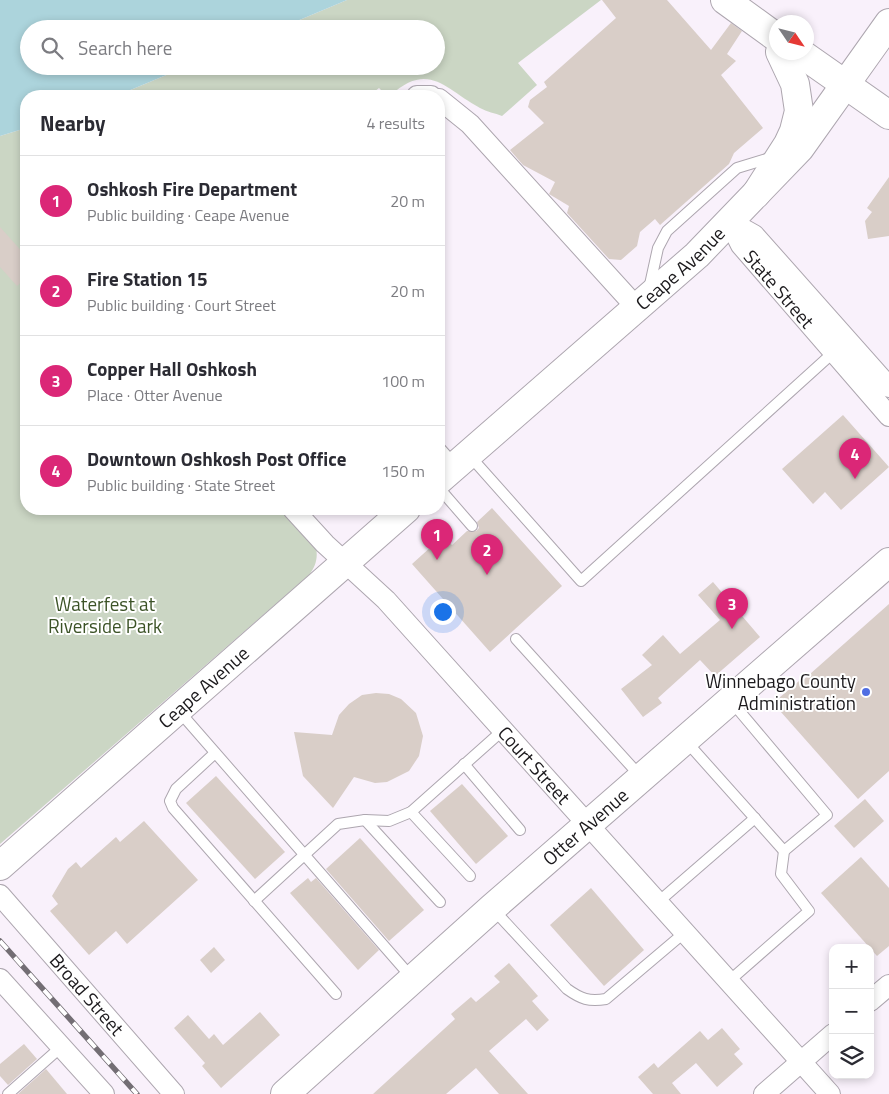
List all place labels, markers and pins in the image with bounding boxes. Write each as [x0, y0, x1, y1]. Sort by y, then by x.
pin: 4 [839, 438, 871, 479]
pin: 1 [421, 519, 453, 560]
pin: 2 [471, 534, 503, 575]
pin: 3 [716, 588, 748, 629]
place label: Winnebago County Administration [705, 666, 856, 717]
marker: Winnebago County Administration [860, 686, 872, 698]

